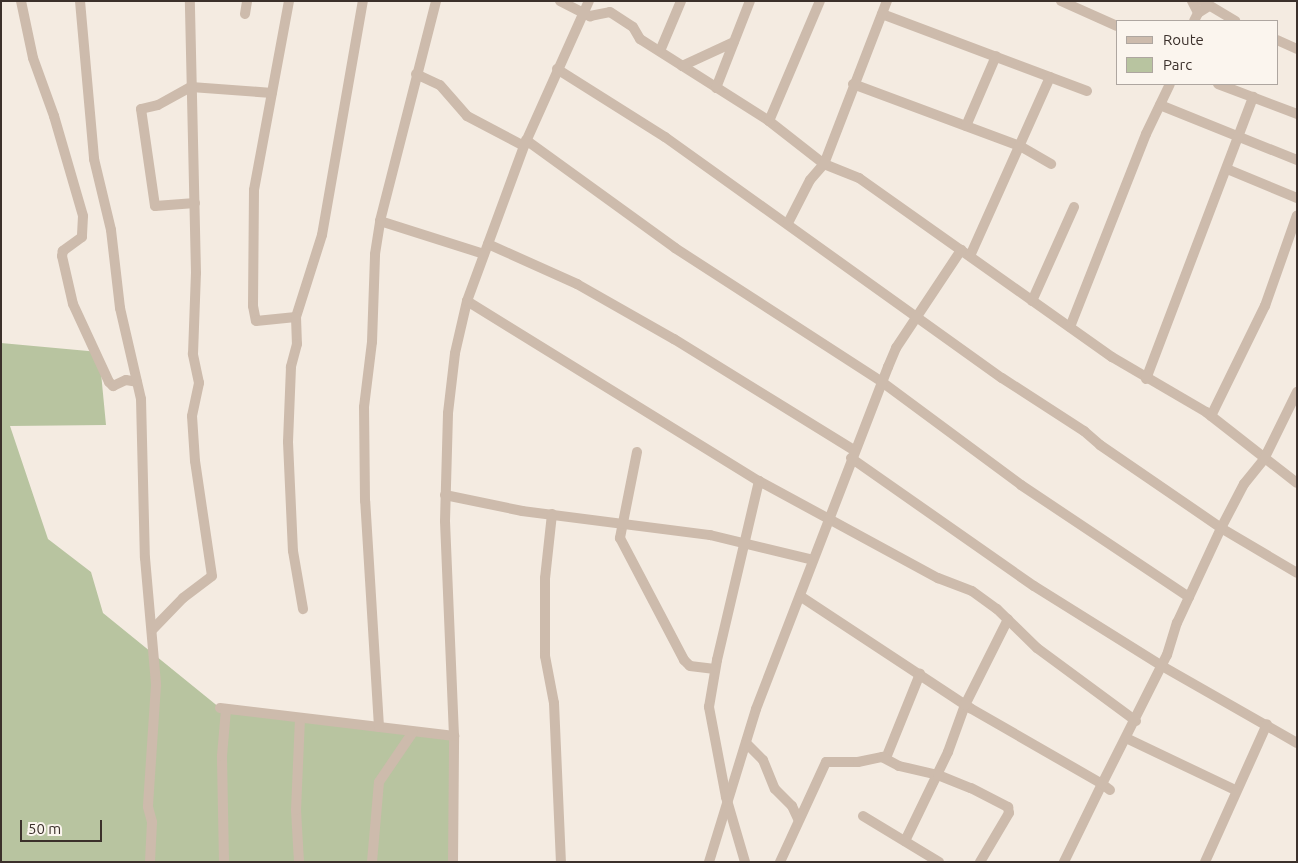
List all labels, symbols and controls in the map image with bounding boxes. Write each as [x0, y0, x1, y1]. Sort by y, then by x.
legend [1116, 20, 1278, 85]
text: Route [1163, 31, 1204, 48]
text: Parc [1163, 56, 1192, 73]
scale bar [22, 810, 105, 842]
text: 50 m [28, 820, 61, 837]

